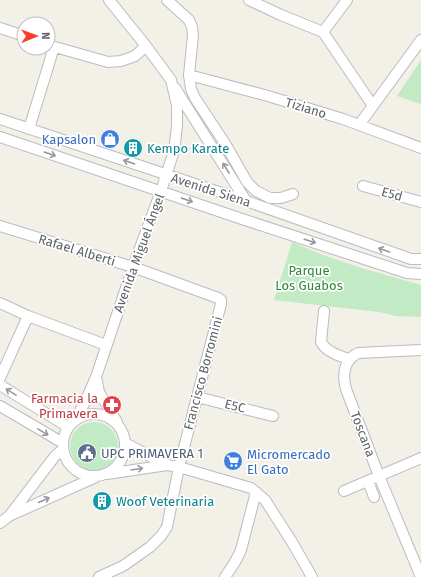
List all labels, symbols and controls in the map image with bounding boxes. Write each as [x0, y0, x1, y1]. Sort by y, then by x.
north arrow [16, 16, 56, 56]
text: N [39, 32, 52, 40]
street label: Tiziano [284, 95, 328, 121]
shop icon: Kapsalon [99, 128, 121, 150]
place label: Kapsalon [42, 132, 96, 147]
building icon: Kempo Karate [122, 137, 144, 159]
place label: Kempo Karate [147, 141, 229, 156]
one-way arrow [44, 151, 57, 158]
one-way arrow [124, 158, 136, 166]
one-way arrow [221, 162, 229, 174]
street label: Avenida Siena [169, 170, 253, 210]
street label: E5d [380, 184, 404, 204]
street label: Avenida Miguel Ángel [111, 191, 168, 314]
one-way arrow [180, 196, 192, 204]
street label: Rafael Alberti [37, 231, 117, 269]
one-way arrow [303, 238, 316, 245]
one-way arrow [378, 245, 390, 253]
park label: Parque Los Guabos [275, 263, 343, 293]
street label: Francisco Borromini [181, 315, 225, 431]
one-way arrow [5, 387, 17, 395]
place label: Farmacia la Primavera [31, 391, 98, 421]
pharmacy icon: Farmacia la Primavera [101, 394, 123, 416]
street label: E5C [223, 396, 248, 416]
street label: Toscana [347, 409, 379, 459]
one-way arrow [37, 428, 49, 436]
public building icon: UPC PRIMAVERA 1 [76, 442, 98, 464]
place label: UPC PRIMAVERA 1 [101, 446, 203, 461]
place label: Micromercado El Gato [247, 447, 331, 477]
supermarket icon: Micromercado El Gato [222, 450, 244, 472]
one-way arrow [130, 465, 143, 473]
building icon: Woof Veterinaria [91, 490, 113, 512]
place label: Woof Veterinaria [116, 494, 214, 509]
one-way arrow [38, 496, 50, 503]

